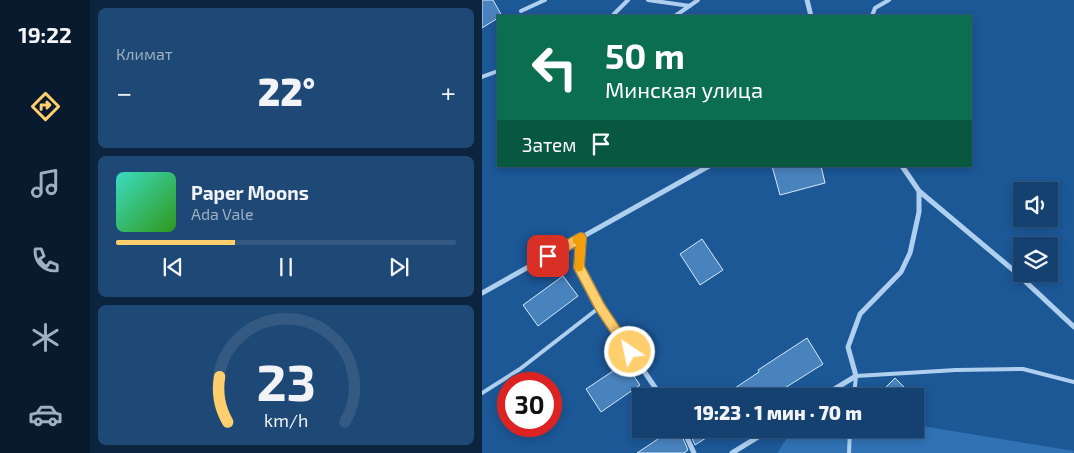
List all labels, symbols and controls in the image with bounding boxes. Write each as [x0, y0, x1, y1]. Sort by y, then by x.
text: 19:22 [18, 21, 72, 47]
text: 50 m [605, 34, 685, 76]
icon: left [522, 35, 587, 100]
text: Климат [116, 44, 173, 63]
text: 22° [258, 68, 315, 114]
text: − [116, 75, 132, 109]
text: + [441, 75, 456, 109]
text: Минская улица [605, 76, 763, 102]
icon: directions [28, 89, 63, 124]
icon: arrive [587, 130, 615, 158]
text: Затем [522, 133, 577, 156]
icon: music [28, 166, 63, 201]
text: Paper Moons [191, 181, 309, 204]
map controls [1013, 182, 1058, 282]
button: sound [1013, 182, 1058, 227]
text: Ada Vale [191, 204, 254, 223]
pin [527, 235, 569, 277]
button: layers [1013, 237, 1058, 282]
icon: arrive [534, 242, 562, 270]
icon: phone [28, 243, 63, 278]
icon: previous [159, 253, 187, 281]
icon: pause [272, 253, 300, 281]
icon: next [385, 253, 413, 281]
icon: climate [28, 320, 63, 355]
position arrow [603, 325, 655, 377]
text: 23 [256, 349, 316, 411]
speed limit sign: 30 [497, 372, 562, 437]
icon: car [28, 397, 63, 432]
text: 19:23 · 1 мин · 70 m [694, 401, 862, 424]
text: km/h [264, 409, 308, 431]

